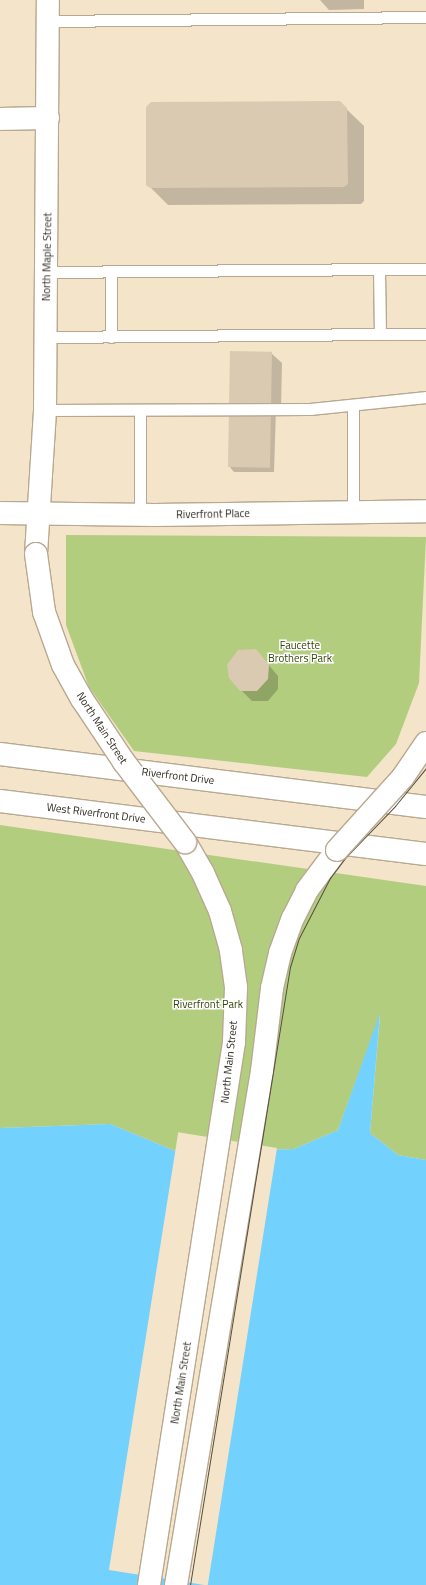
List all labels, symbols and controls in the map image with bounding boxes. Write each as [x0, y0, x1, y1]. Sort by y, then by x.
street label: North Maple Street [40, 213, 54, 301]
street label: Riverfront Place [176, 507, 250, 521]
park label: Faucette Brothers Park [268, 639, 332, 665]
street label: North Main Street [74, 690, 130, 766]
street label: Riverfront Drive [141, 765, 215, 787]
street label: West Riverfront Drive [46, 800, 146, 826]
park label: Riverfront Park [173, 997, 243, 1011]
street label: North Main Street [218, 1020, 240, 1104]
street label: North Main Street [168, 1341, 194, 1425]

